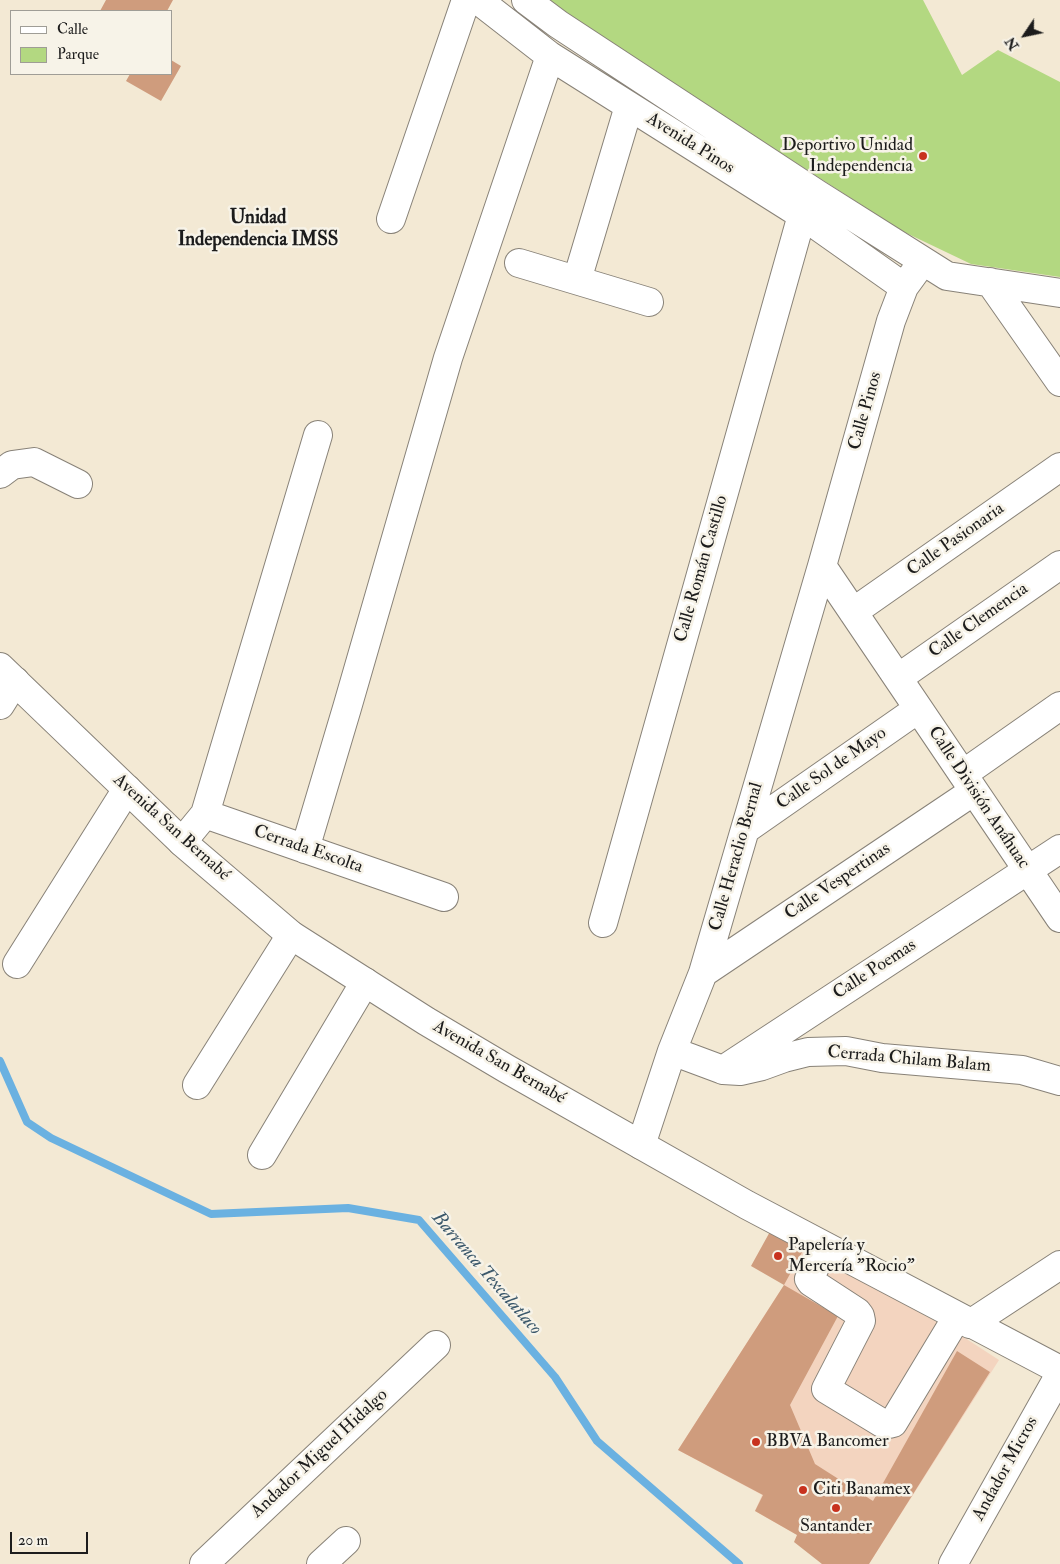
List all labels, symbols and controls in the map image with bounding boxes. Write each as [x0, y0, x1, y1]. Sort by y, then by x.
legend [10, 10, 172, 75]
north arrow [1000, 10, 1050, 60]
text: Calle [57, 20, 88, 39]
text: N [1002, 34, 1023, 54]
text: Parque [57, 45, 99, 64]
street label: Avenida Pinos [642, 108, 738, 180]
place label: Deportivo Unidad Independencia [782, 135, 913, 178]
marker: Deportivo Unidad Independencia [917, 150, 929, 162]
district label: Unidad Independencia IMSS [178, 208, 338, 252]
street label: Calle Pinos [845, 369, 887, 453]
street label: Calle Román Castillo [671, 493, 733, 645]
street label: Calle Pasionaria [903, 499, 1009, 581]
street label: Calle Clemencia [925, 579, 1033, 663]
street label: Calle Sol de Mayo [773, 723, 891, 815]
street label: Calle División Anáhuac [922, 723, 1034, 873]
street label: Avenida San Bernabé [108, 770, 234, 886]
street label: Calle Heraclio Bernal [705, 780, 769, 934]
street label: Cerrada Escolta [250, 821, 366, 879]
street label: Calle Vespertinas [781, 839, 895, 925]
street label: Calle Poemas [829, 935, 921, 1005]
street label: Avenida San Bernabé [429, 1016, 569, 1110]
street label: Cerrada Chilam Balam [826, 1042, 992, 1078]
water label: Barranca Texcalatlaco [426, 1208, 546, 1340]
place label: Papelería y Mercería "Rocio" [788, 1235, 915, 1278]
marker: Papelería y Mercería "Rocio" [772, 1250, 784, 1262]
street label: Andador Miguel Hidalgo [247, 1385, 393, 1523]
street label: Andador Micros [968, 1413, 1044, 1525]
place label: BBVA Bancomer [766, 1431, 889, 1453]
marker: BBVA Bancomer [750, 1436, 762, 1448]
place label: Citi Banamex [813, 1479, 910, 1501]
marker: Citi Banamex [797, 1484, 809, 1496]
marker: Santander [830, 1502, 842, 1514]
place label: Santander [800, 1516, 872, 1538]
scale bar [12, 1522, 90, 1554]
text: 20 m [18, 1531, 48, 1550]

